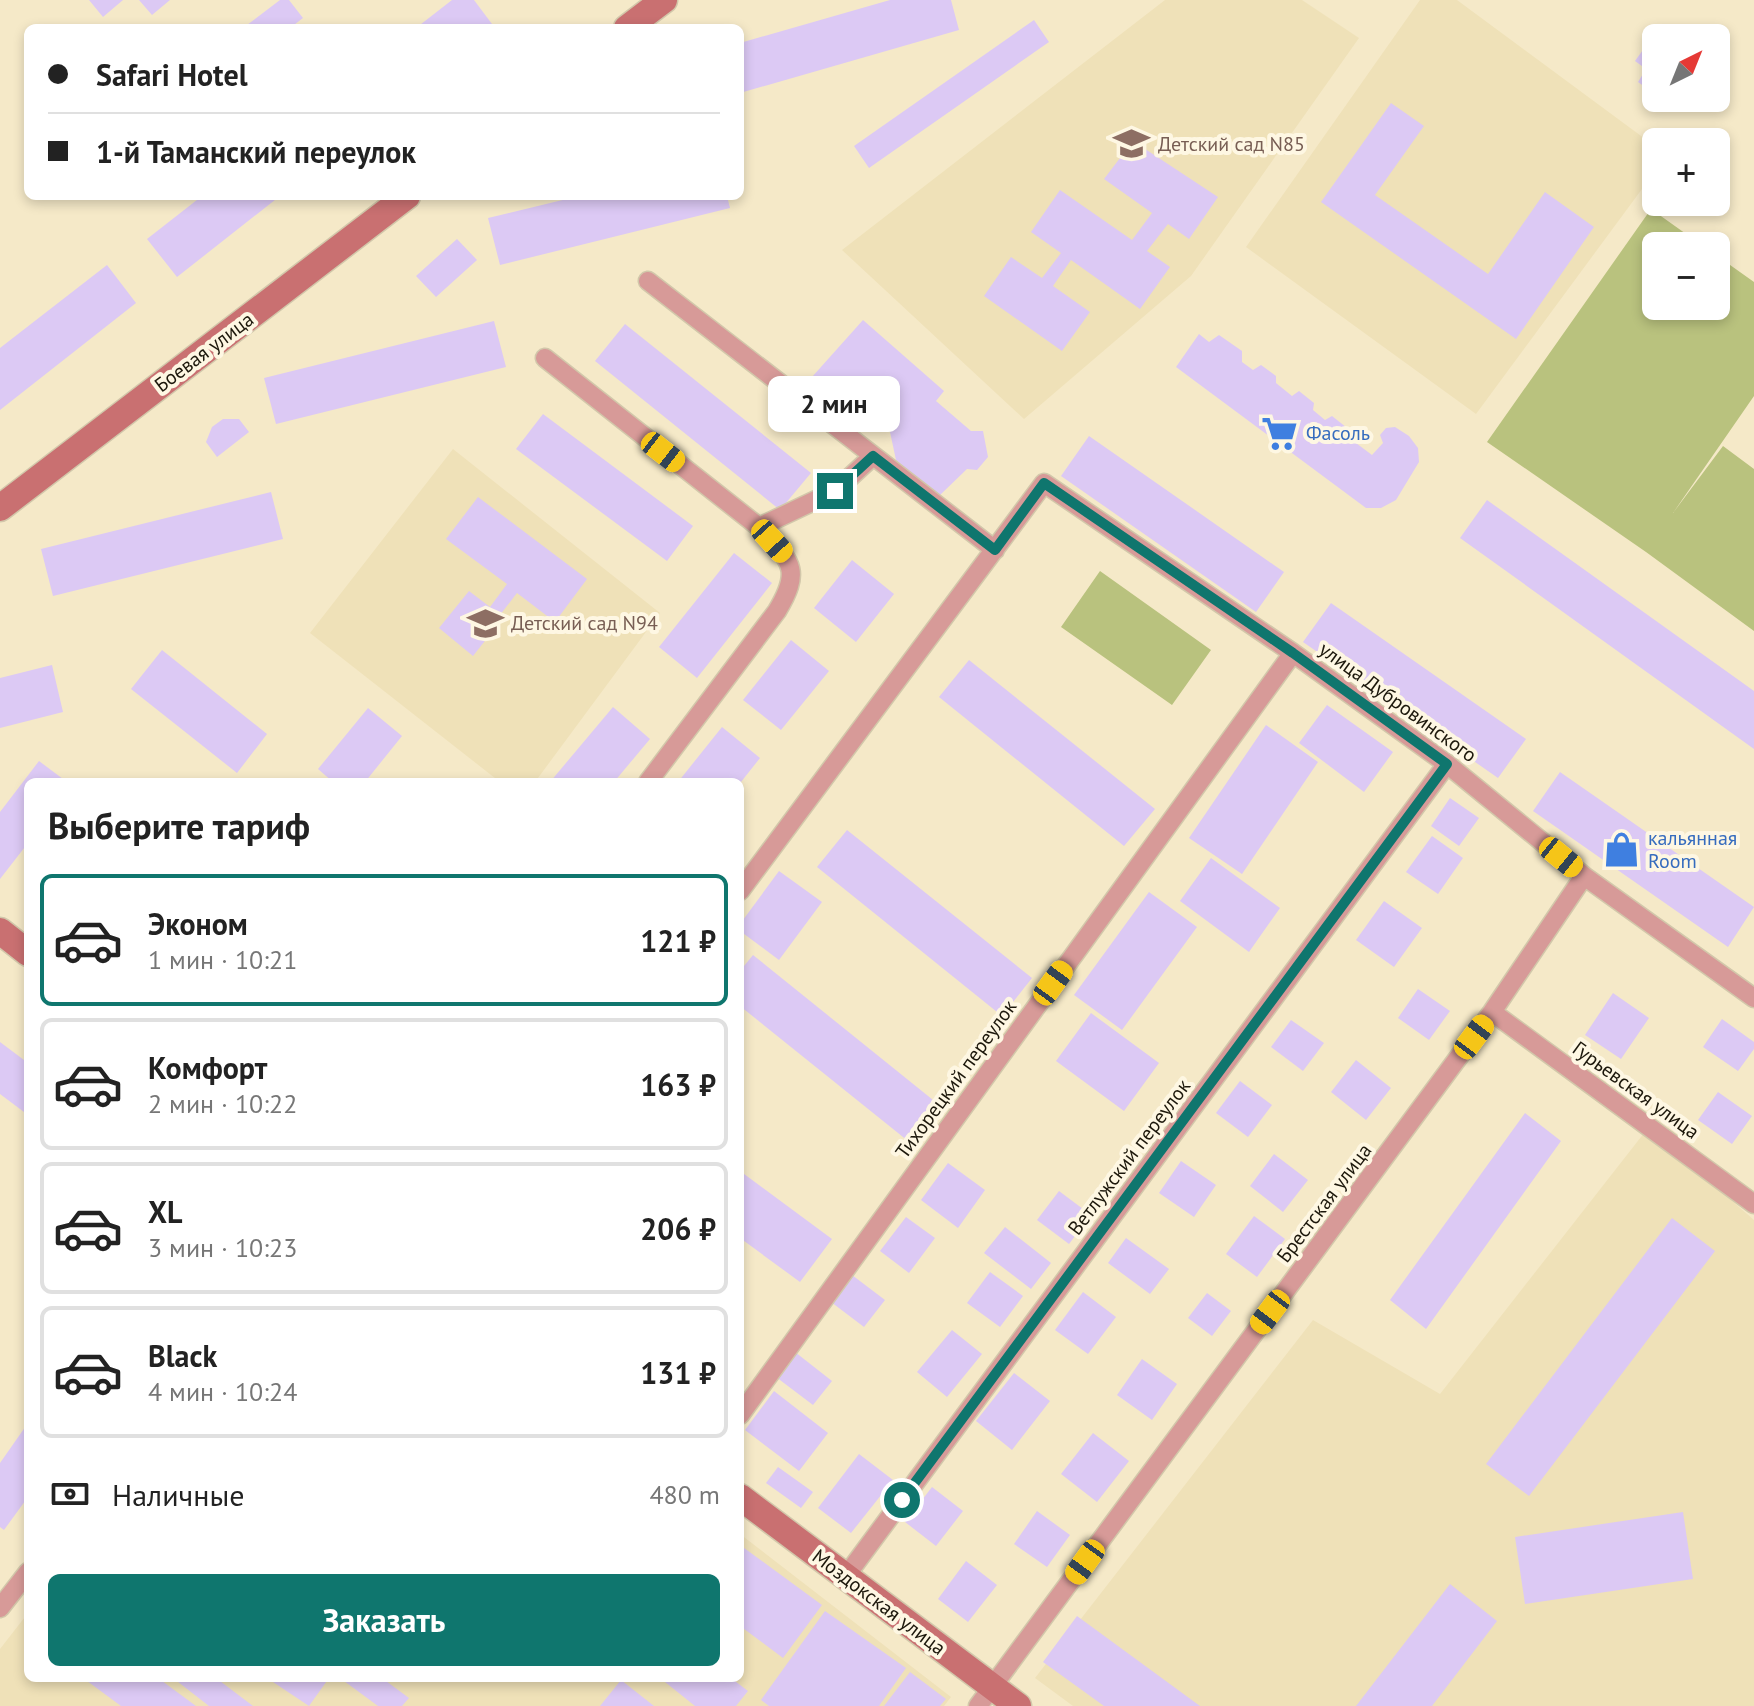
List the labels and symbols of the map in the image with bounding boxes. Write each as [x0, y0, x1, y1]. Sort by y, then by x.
north arrow [1642, 24, 1730, 112]
school or university icon: Детский сад N85 [1113, 125, 1151, 163]
place label: Детский сад N85 [1158, 131, 1305, 157]
street label: Боевая улица [149, 306, 259, 398]
callout: 2 мин [769, 375, 901, 431]
supermarket icon: Фасоль [1261, 414, 1299, 452]
place label: Фасоль [1306, 420, 1370, 446]
car [637, 428, 689, 476]
route end [817, 473, 853, 509]
car [747, 515, 797, 567]
school or university icon: Детский сад N94 [466, 604, 504, 642]
place label: Детский сад N94 [511, 610, 658, 636]
street label: улица Дубровинского [1314, 636, 1482, 768]
place label: кальянная Room [1648, 825, 1737, 874]
shop icon: кальянная Room [1603, 830, 1641, 868]
car [1535, 833, 1587, 881]
car [1029, 957, 1077, 1009]
street label: Тихорецкий переулок [890, 994, 1023, 1163]
car [1450, 1011, 1498, 1063]
street label: Гурьевская улица [1568, 1035, 1704, 1145]
street label: Ветлужский переулок [1062, 1074, 1196, 1240]
street label: Брестская улица [1271, 1138, 1377, 1268]
car [1246, 1286, 1294, 1338]
route start [884, 1482, 920, 1518]
car [1061, 1536, 1109, 1588]
street label: Моздокская улица [807, 1543, 951, 1661]

